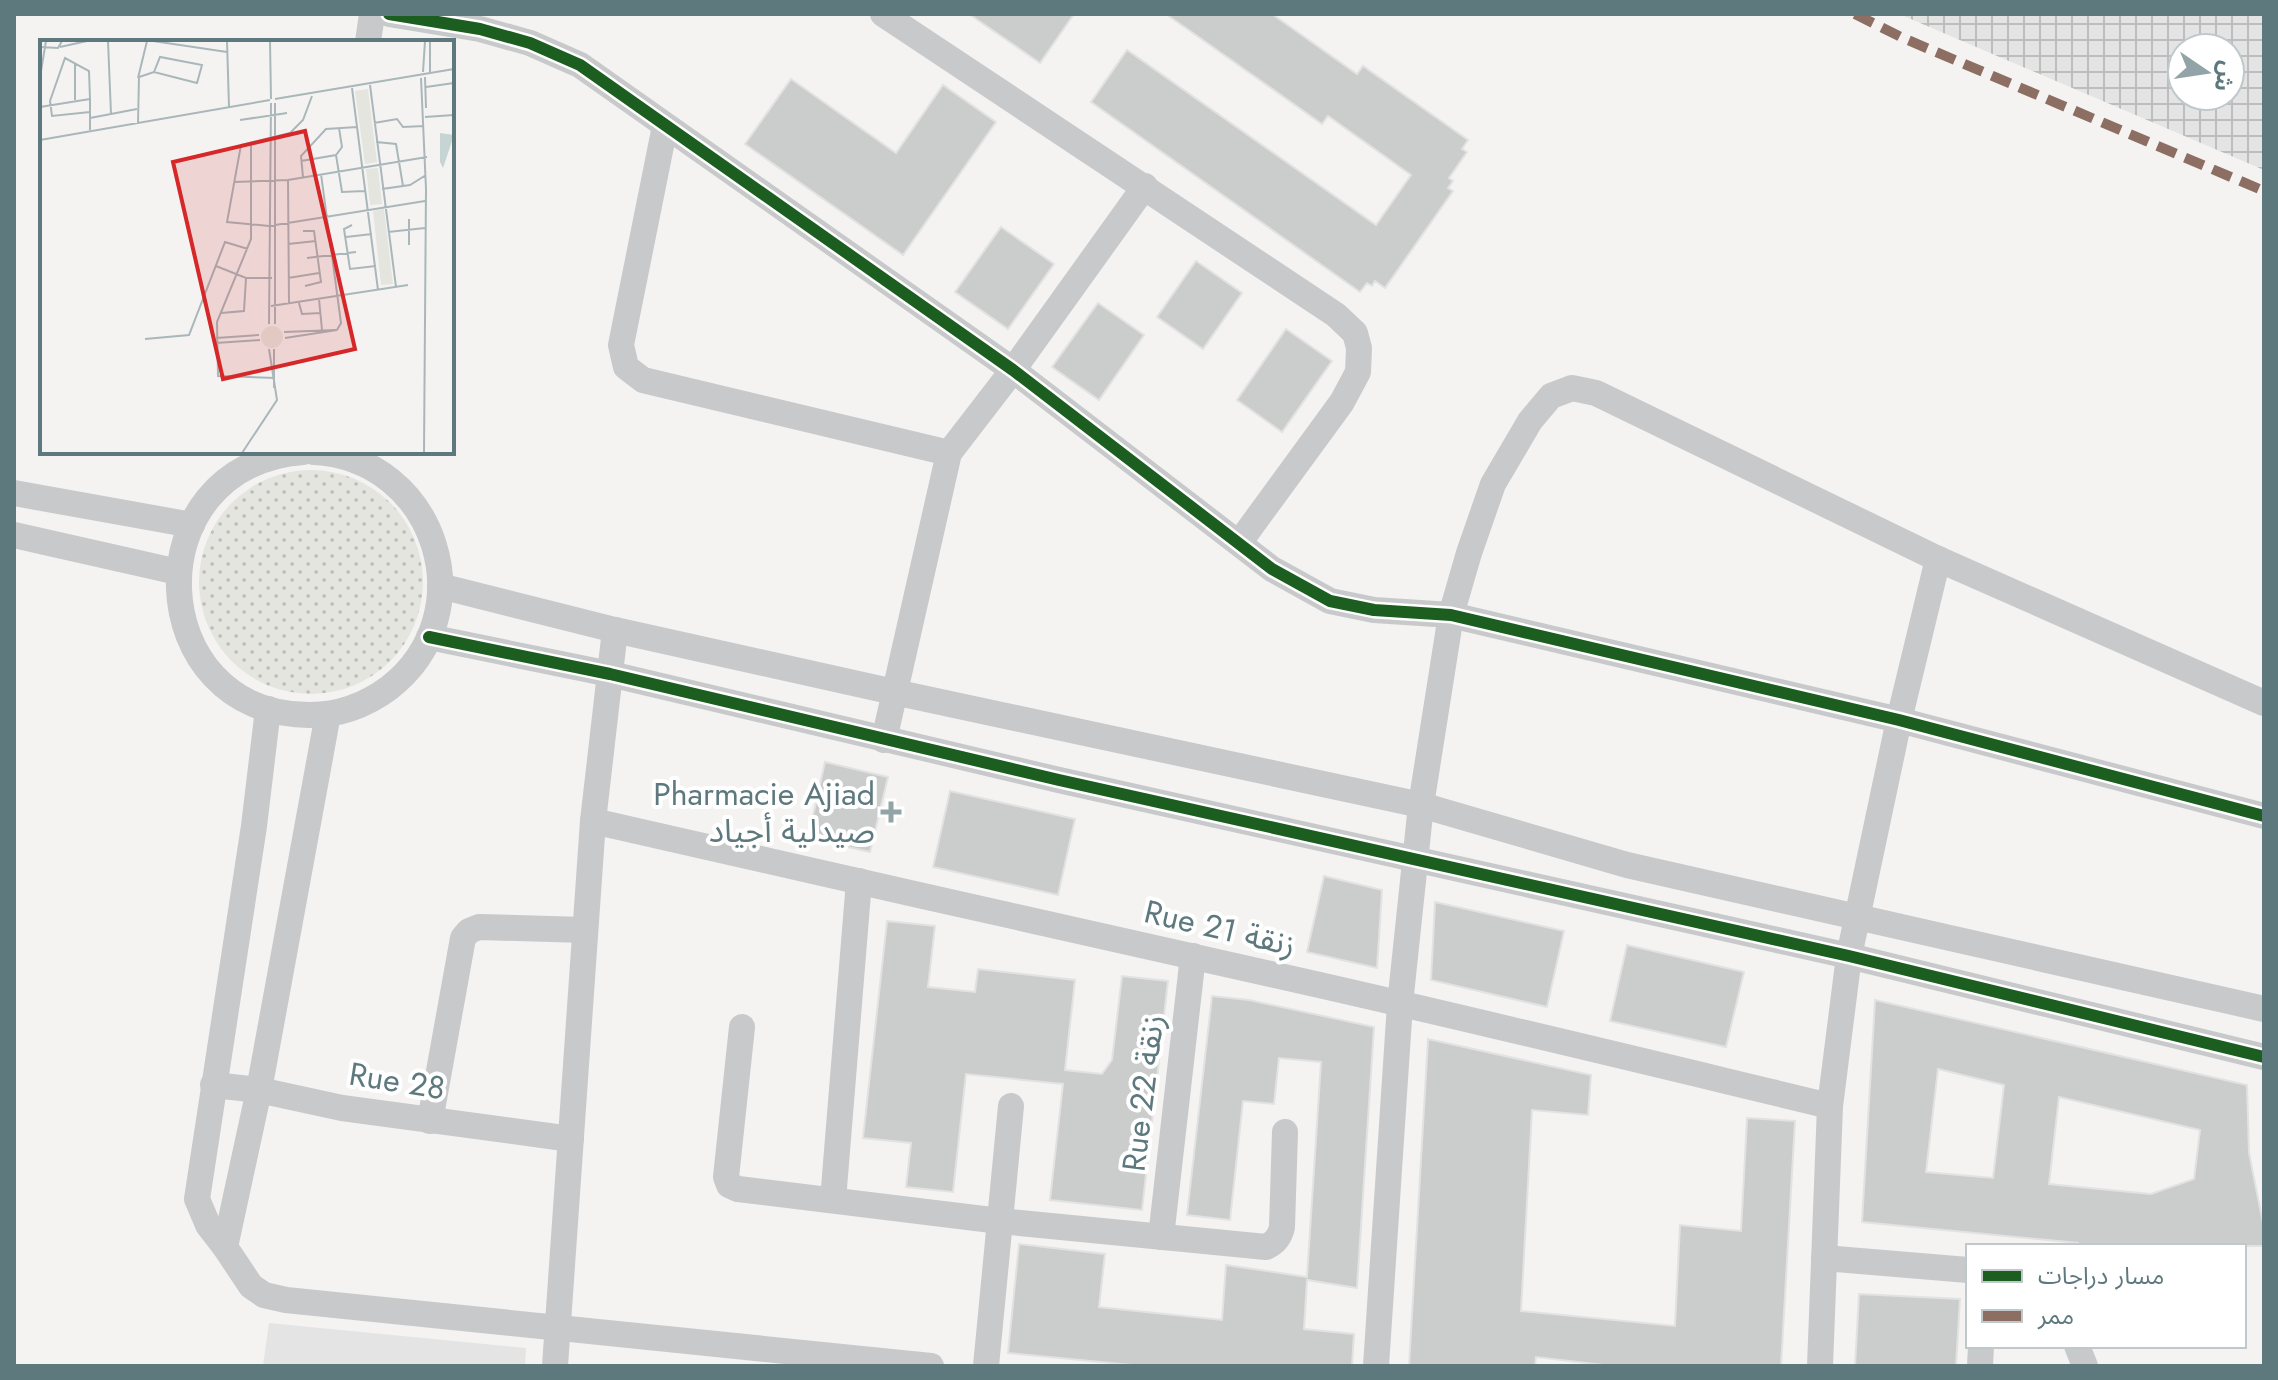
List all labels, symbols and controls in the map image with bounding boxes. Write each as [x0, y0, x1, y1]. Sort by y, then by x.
north arrow [2166, 32, 2246, 112]
inset map [40, 40, 454, 454]
text: ش [2207, 58, 2244, 95]
place label: Pharmacie Ajiad صيدلية أجياد [653, 771, 875, 854]
marker: Pharmacie Ajiad صيدلية أجياد [882, 803, 900, 821]
street label: Rue 21 زنقة [1140, 888, 1300, 968]
street label: Rue 22 زنقة [1111, 1012, 1175, 1174]
street label: Rue 28 [346, 1051, 448, 1111]
legend [1966, 1244, 2246, 1348]
text: مسار دراجات [2038, 1258, 2164, 1293]
text: ممر [2037, 1298, 2074, 1333]

